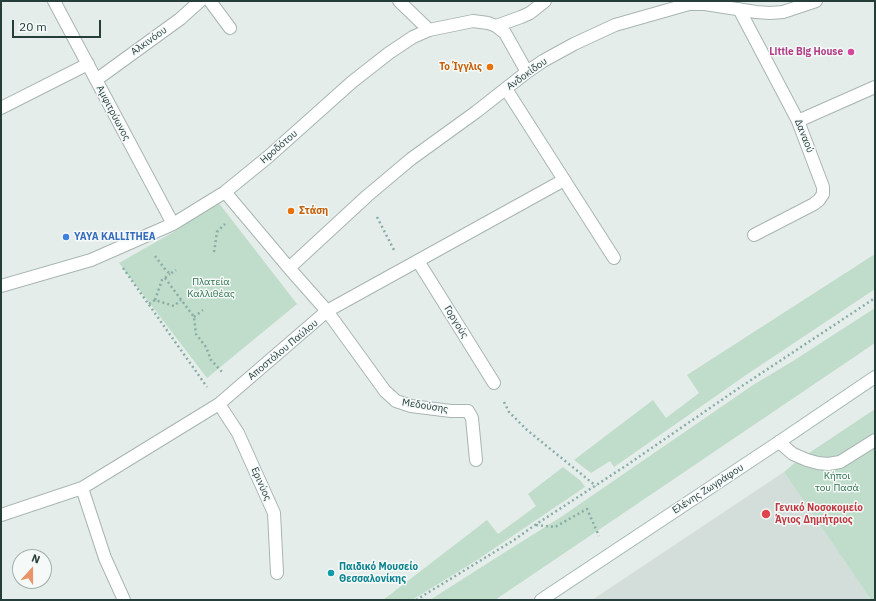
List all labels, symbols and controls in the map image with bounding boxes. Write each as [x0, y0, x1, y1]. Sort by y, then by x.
scale bar [14, 12, 103, 38]
text: 20 m [19, 19, 47, 34]
street label: Αλκινόου [129, 24, 169, 58]
place label: Little Big House [769, 46, 843, 58]
marker: Little Big House [846, 47, 856, 57]
street label: Ανδοκίδου [504, 55, 550, 93]
place label: Το Ίγγλις [439, 61, 482, 73]
marker: Το Ίγγλις [485, 62, 495, 72]
street label: Αμφιτρύωνος [93, 83, 133, 143]
street label: Δαναού [792, 117, 816, 155]
street label: Ηροδότου [258, 128, 300, 166]
place label: Στάση [299, 205, 328, 217]
marker: Στάση [286, 206, 296, 216]
place label: YAYA KALLITHEA [74, 231, 156, 243]
marker: YAYA KALLITHEA [61, 232, 71, 242]
park label: Πλατεία Καλλιθέας [187, 276, 235, 300]
street label: Γοργούς [441, 303, 471, 341]
street label: Αποστόλου Παύλου [245, 317, 321, 383]
street label: Μεδούσης [401, 396, 449, 416]
street label: Ελένης Ζωγράφου [670, 462, 746, 516]
street label: Ερινύος [248, 465, 274, 503]
park label: Κήποι του Πασά [815, 470, 859, 494]
place label: Γενικό Νοσοκομείο Άγιος Δημήτριος [775, 502, 863, 526]
marker: Γενικό Νοσοκομείο Άγιος Δημήτριος [760, 508, 772, 520]
north arrow [12, 549, 52, 589]
text: N [30, 551, 42, 567]
place label: Παιδικό Μουσείο Θεσσαλονίκης [339, 561, 418, 584]
marker: Παιδικό Μουσείο Θεσσαλονίκης [326, 568, 336, 578]

